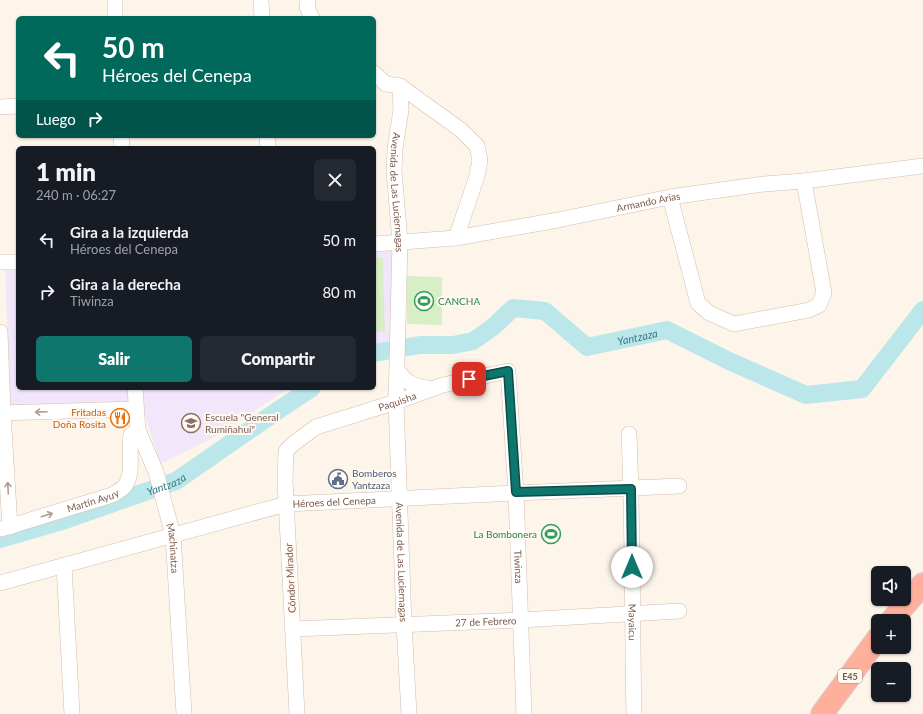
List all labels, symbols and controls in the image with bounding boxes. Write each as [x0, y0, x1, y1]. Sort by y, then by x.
text: 50 m [102, 30, 165, 64]
icon: left [36, 32, 88, 84]
text: Héroes del Cenepa [102, 64, 252, 86]
icon: right [84, 108, 106, 130]
text: Luego [36, 110, 76, 128]
street label: Avenida de Las Luciernagas [388, 132, 406, 252]
text: 1 min [36, 157, 96, 186]
button: close [314, 159, 356, 201]
text: 240 m · 06:27 [36, 187, 116, 203]
street label: Armando Arias [615, 190, 681, 214]
text: Gira a la izquierda [70, 223, 189, 241]
icon: left [36, 229, 58, 251]
text: 50 m [322, 231, 356, 249]
text: Héroes del Cenepa [70, 241, 178, 257]
text: Gira a la derecha [70, 275, 181, 293]
icon: right [36, 281, 58, 303]
text: 80 m [322, 283, 356, 301]
sports icon: CANCHA [413, 290, 435, 312]
text: Tiwinza [70, 293, 114, 309]
place label: CANCHA [438, 295, 480, 307]
water label: Yantzaza [616, 326, 659, 347]
button: Salir [36, 336, 192, 382]
button: Compartir [200, 336, 356, 382]
pin [452, 362, 486, 396]
icon: arrive [458, 368, 480, 390]
street label: Paquisha [377, 389, 418, 413]
place label: Fritadas Doña Rosita [53, 406, 106, 430]
restaurant icon: Fritadas Doña Rosita [109, 407, 131, 429]
one-way arrow [35, 408, 48, 416]
place label: Escuela "General Rumiñahui" [205, 411, 279, 435]
school or university icon: Escuela "General Rumiñahui" [180, 412, 202, 434]
place label: Bomberos Yantzaza [352, 467, 397, 491]
public building icon: Bomberos Yantzaza [327, 468, 349, 490]
water label: Yantzaza [145, 470, 188, 497]
one-way arrow [4, 482, 11, 495]
street label: Martín Ayuy [65, 486, 122, 515]
street label: Héroes del Cenepa [292, 494, 376, 510]
street label: Avenida de Las Luciernagas [394, 502, 410, 622]
one-way arrow [40, 511, 53, 518]
street label: Machinatza [164, 522, 181, 574]
sports icon: La Bombonera [540, 523, 562, 545]
place label: La Bombonera [473, 528, 537, 540]
street label: Cóndor Mirador [282, 542, 298, 613]
position arrow [611, 546, 653, 588]
street label: Tiwinza [512, 550, 525, 584]
map controls [871, 566, 911, 702]
button: sound [871, 566, 911, 606]
street label: Mayaicu [627, 604, 639, 641]
street label: 27 de Febrero [455, 614, 517, 629]
button: + [871, 614, 911, 654]
button: − [871, 662, 911, 702]
road number: E45 [838, 669, 862, 683]

